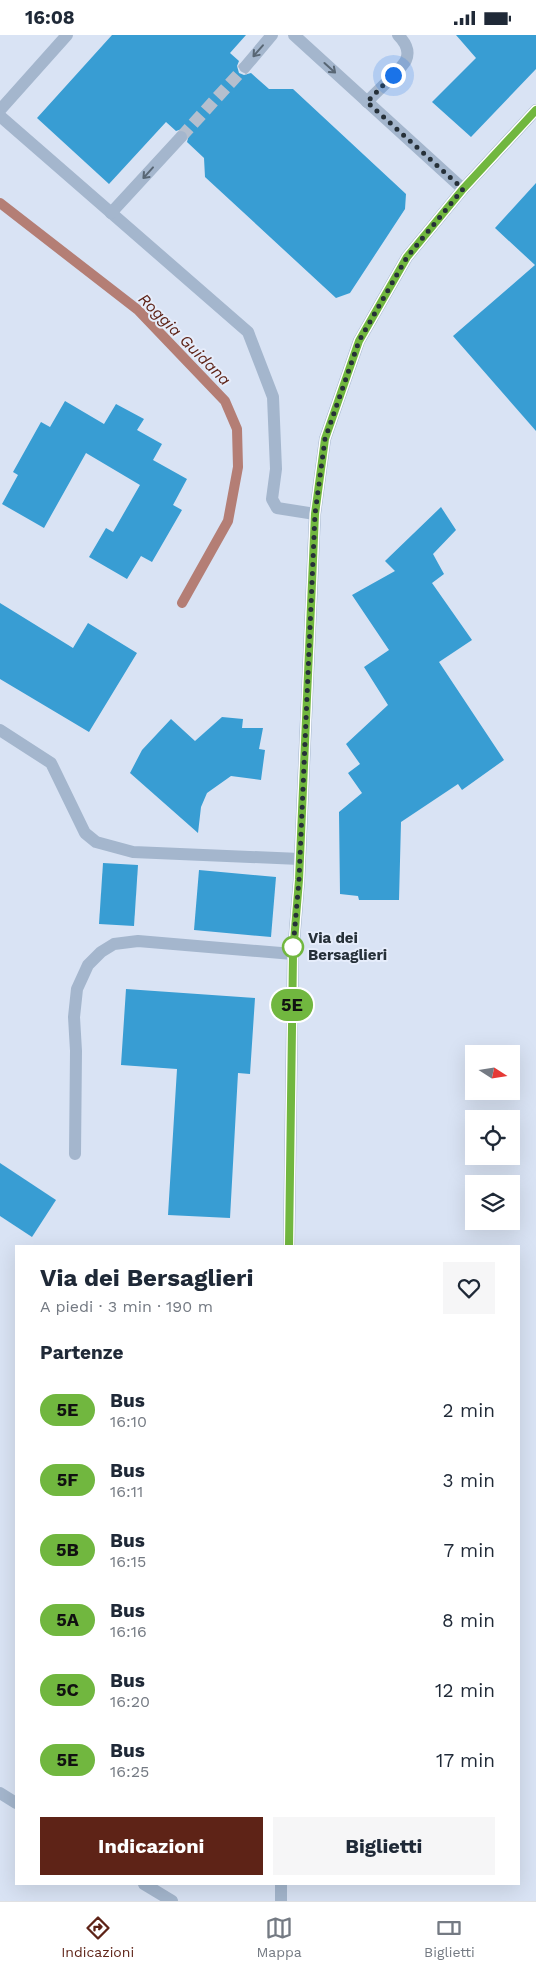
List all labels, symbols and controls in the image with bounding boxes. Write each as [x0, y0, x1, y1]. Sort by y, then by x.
text: 16:08 [25, 6, 75, 29]
one-way arrow [253, 44, 264, 57]
one-way arrow [323, 62, 336, 74]
your location [381, 63, 406, 88]
one-way arrow [143, 166, 154, 179]
water label: Roggia Guidana [135, 289, 235, 389]
place label: Via dei Bersaglieri [308, 929, 387, 964]
marker: Via dei Bersaglieri [282, 936, 304, 958]
line badge: 5E [270, 989, 314, 1021]
text: 5E [281, 994, 303, 1015]
north arrow [465, 1045, 520, 1100]
map controls [465, 1045, 520, 1230]
button: locate [465, 1110, 520, 1165]
button: layers [465, 1175, 520, 1230]
button: heart [443, 1262, 495, 1314]
text: Via dei Bersaglieri [40, 1264, 253, 1292]
text: A piedi · 3 min · 190 m [40, 1297, 213, 1316]
text: Partenze [40, 1341, 123, 1364]
text: Bus [110, 1389, 145, 1412]
text: 5E [57, 1399, 78, 1420]
text: 2 min [443, 1399, 495, 1422]
text: 16:10 [110, 1412, 147, 1431]
text: Bus [110, 1459, 145, 1482]
text: 5F [57, 1469, 78, 1490]
text: 3 min [443, 1469, 495, 1492]
text: 16:11 [110, 1482, 143, 1501]
text: Bus [110, 1529, 145, 1552]
text: 5B [56, 1539, 79, 1560]
text: 7 min [444, 1539, 495, 1562]
text: 16:15 [110, 1552, 146, 1571]
text: Bus [110, 1599, 145, 1622]
text: 5A [56, 1609, 79, 1630]
text: 8 min [442, 1609, 495, 1632]
text: 16:16 [110, 1622, 147, 1641]
text: Bus [110, 1669, 145, 1692]
text: 5C [56, 1679, 79, 1700]
text: 12 min [435, 1679, 495, 1702]
text: 16:20 [110, 1692, 150, 1711]
text: Bus [110, 1739, 145, 1762]
text: 5E [57, 1749, 78, 1770]
text: 17 min [436, 1749, 495, 1772]
text: 16:25 [110, 1762, 149, 1781]
button: Indicazioni [40, 1817, 263, 1875]
button: Biglietti [273, 1817, 495, 1875]
tab: Indicazioni [61, 1914, 134, 1960]
tab: Mappa [256, 1914, 302, 1960]
tab: Biglietti [424, 1914, 475, 1960]

